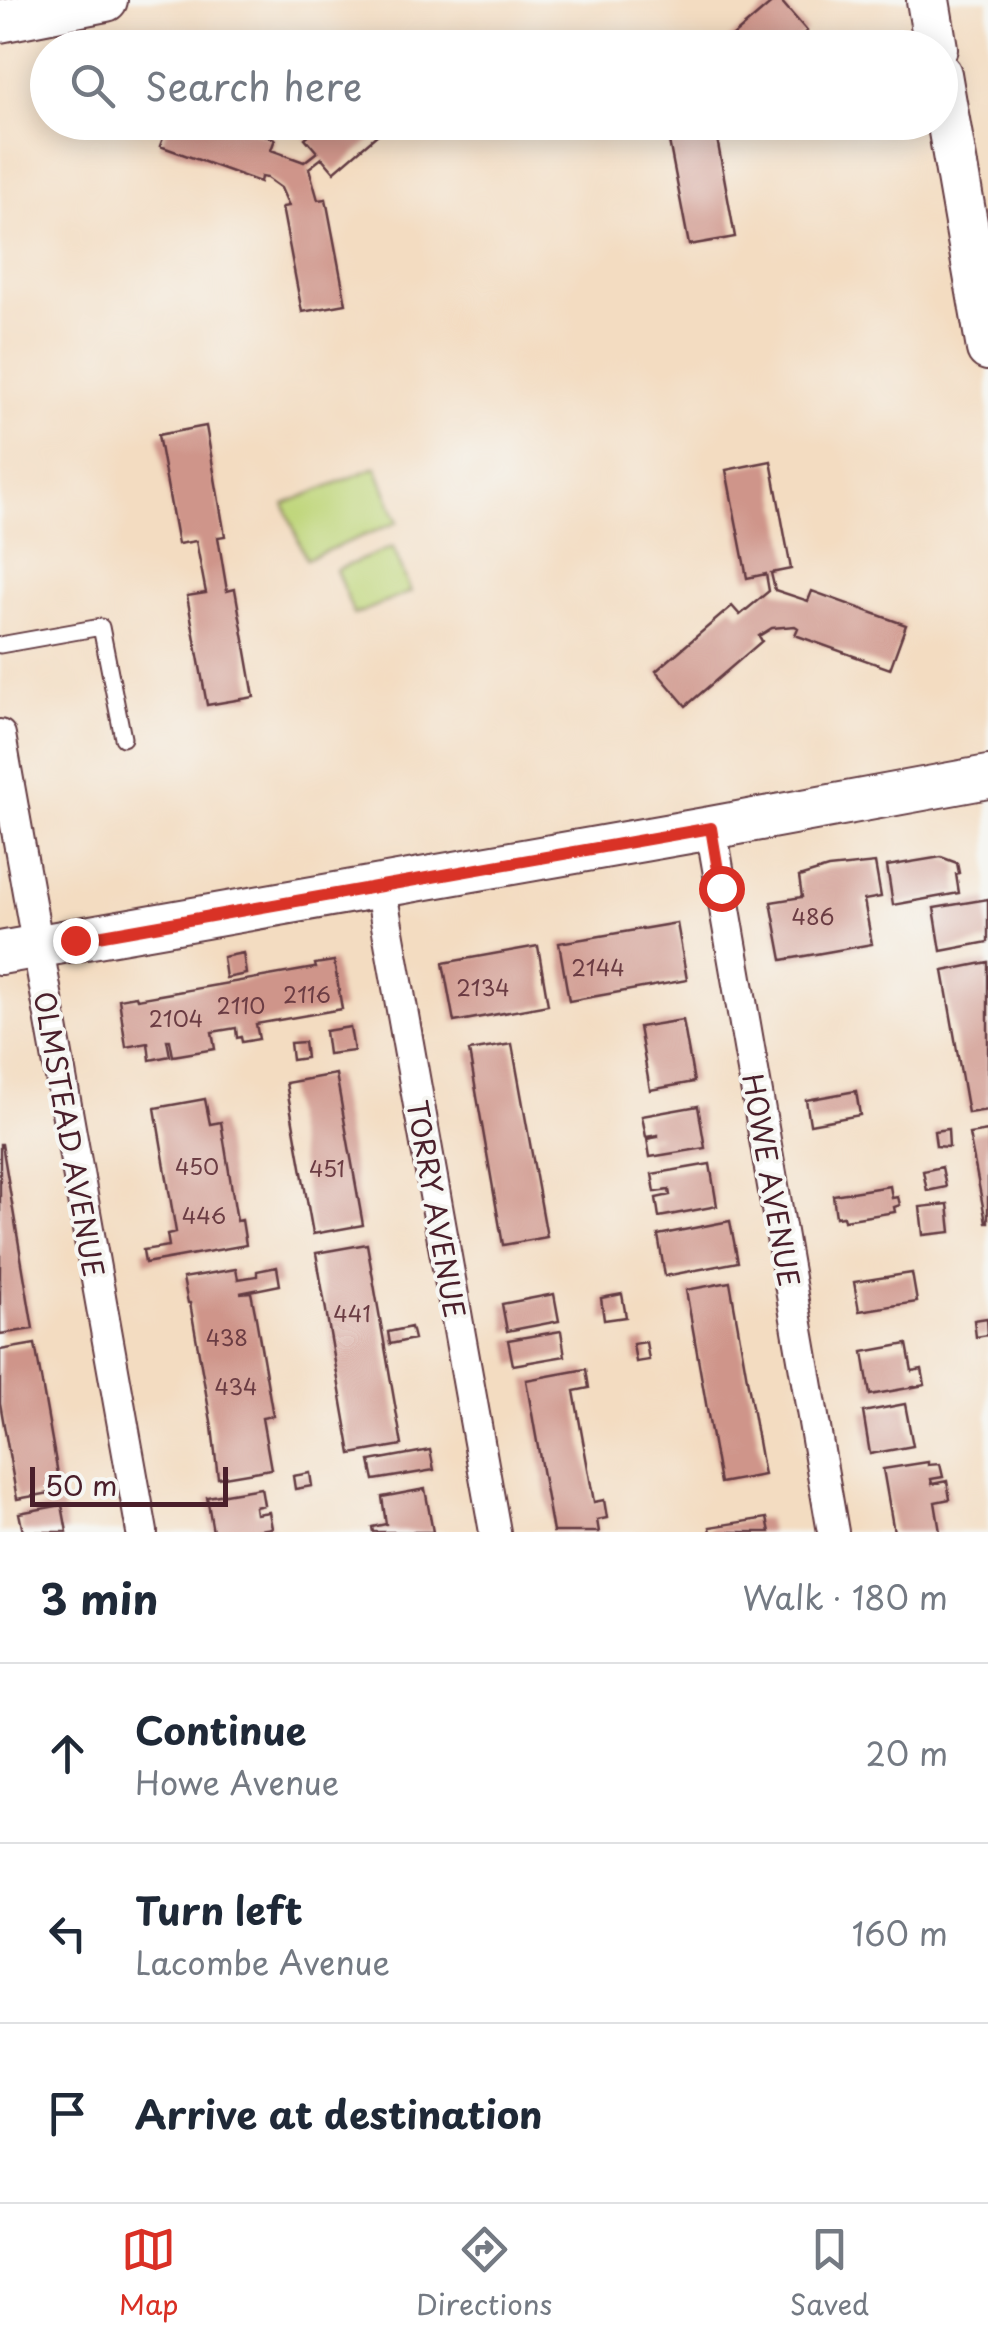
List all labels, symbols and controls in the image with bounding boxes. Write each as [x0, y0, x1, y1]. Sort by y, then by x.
search box [30, 30, 958, 140]
text: Search here [145, 57, 362, 114]
icon: search [65, 58, 120, 113]
route start [699, 866, 745, 912]
house number: 486 [792, 899, 834, 932]
route end [53, 918, 99, 964]
house number: 2144 [571, 950, 625, 983]
house number: 2134 [456, 970, 510, 1003]
house number: 2116 [283, 977, 331, 1010]
street label: OLMSTEAD AVENUE [24, 988, 116, 1280]
house number: 2110 [217, 988, 265, 1021]
house number: 2104 [149, 1001, 203, 1034]
street label: HOWE AVENUE [732, 1070, 812, 1290]
street label: TORRY AVENUE [397, 1097, 477, 1321]
house number: 450 [175, 1149, 219, 1182]
house number: 451 [309, 1151, 345, 1184]
house number: 446 [182, 1198, 226, 1231]
house number: 441 [333, 1296, 371, 1329]
house number: 438 [206, 1320, 248, 1353]
house number: 434 [214, 1369, 258, 1402]
scale bar [30, 1462, 228, 1506]
text: 50 m [45, 1463, 118, 1506]
text: 3 min [40, 1566, 158, 1629]
text: Walk · 180 m [742, 1573, 948, 1621]
text: Continue [135, 1701, 306, 1758]
icon: ahead [40, 1726, 95, 1781]
text: 20 m [866, 1729, 948, 1777]
text: Howe Avenue [135, 1758, 339, 1806]
text: Turn left [135, 1881, 303, 1938]
icon: left [40, 1906, 95, 1961]
text: 160 m [852, 1909, 948, 1957]
text: Lacombe Avenue [135, 1938, 390, 1986]
text: Arrive at destination [135, 2085, 543, 2142]
icon: arrive [40, 2086, 95, 2141]
tab: Map [119, 2222, 179, 2325]
tab: Directions [416, 2222, 552, 2325]
tab: Saved [790, 2222, 869, 2325]

